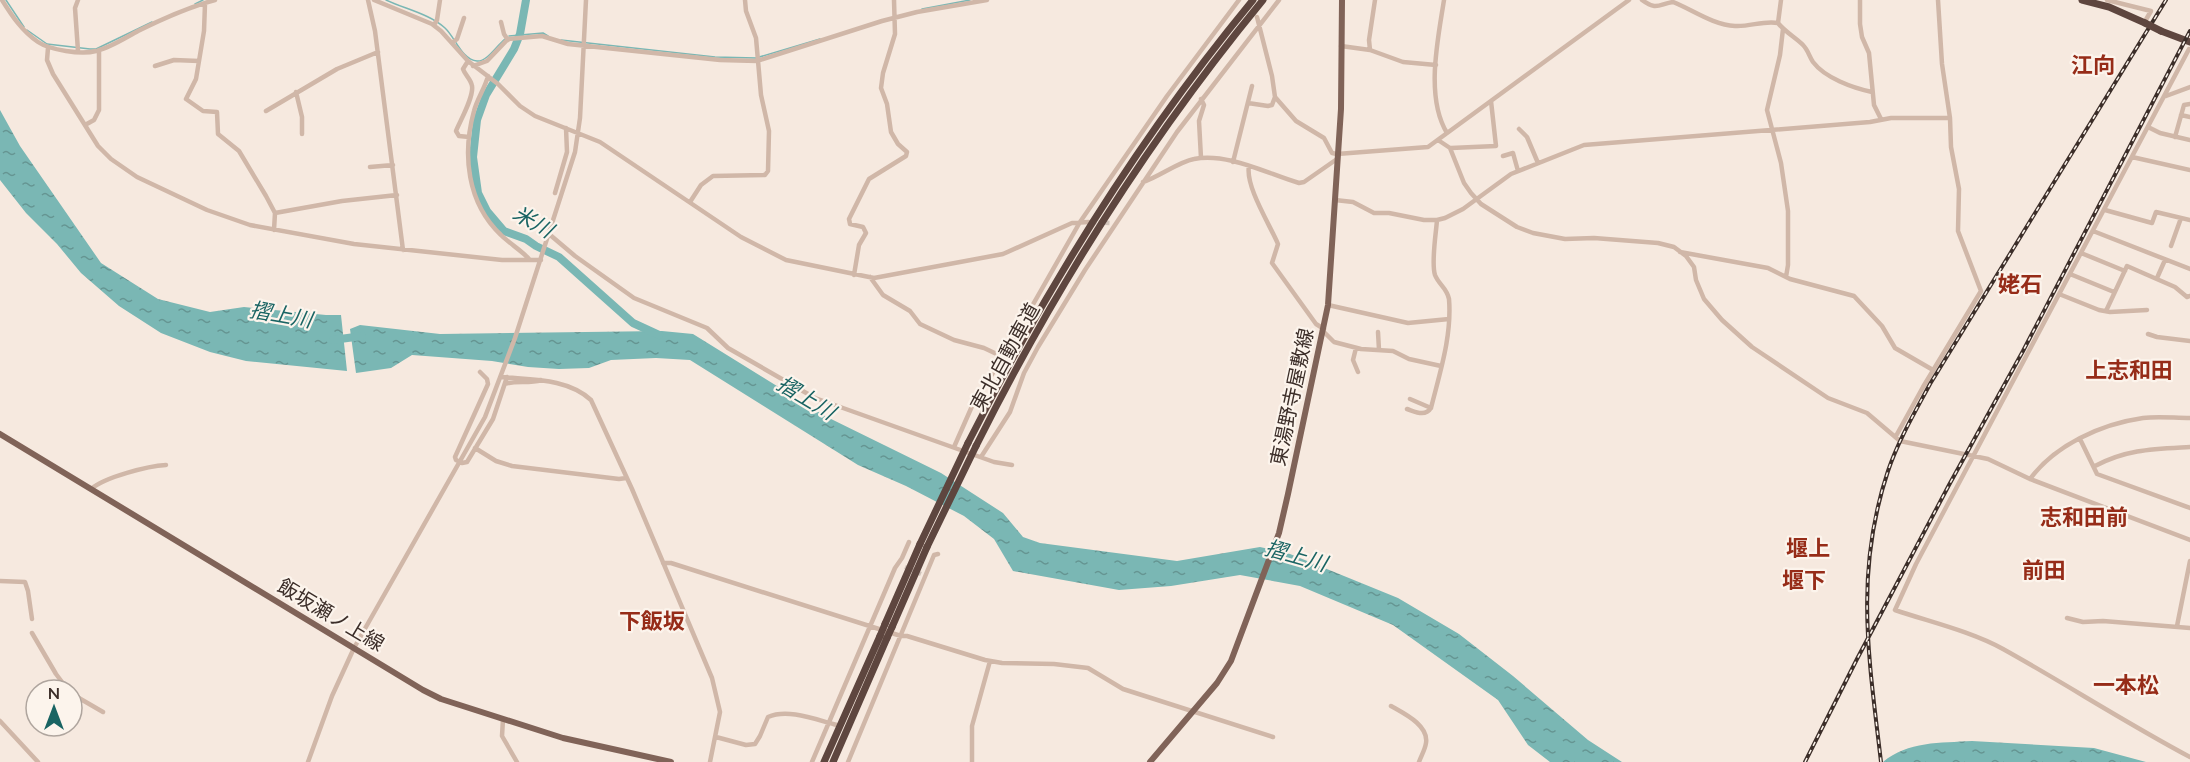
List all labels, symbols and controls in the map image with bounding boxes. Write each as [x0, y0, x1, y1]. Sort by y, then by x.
district label: 江向 [2071, 51, 2115, 78]
water label: 米川 [509, 199, 560, 243]
district label: 姥石 [1998, 270, 2042, 297]
water label: 摺上川 [248, 296, 316, 332]
street label: 東北自動車道 [965, 298, 1044, 415]
street label: 東湯野寺屋敷線 [1265, 326, 1317, 468]
district label: 上志和田 [2085, 356, 2173, 383]
water label: 摺上川 [773, 370, 842, 425]
district label: 志和田前 [2040, 503, 2128, 530]
water label: 摺上川 [1263, 534, 1332, 576]
district label: 堰上 [1786, 534, 1830, 561]
district label: 前田 [2022, 556, 2066, 583]
district label: 堰下 [1782, 566, 1826, 593]
street label: 飯坂瀬ノ上線 [274, 573, 389, 655]
district label: 下飯坂 [619, 607, 685, 634]
district label: 一本松 [2093, 671, 2159, 698]
north arrow [24, 678, 84, 738]
text: N [48, 683, 60, 702]

